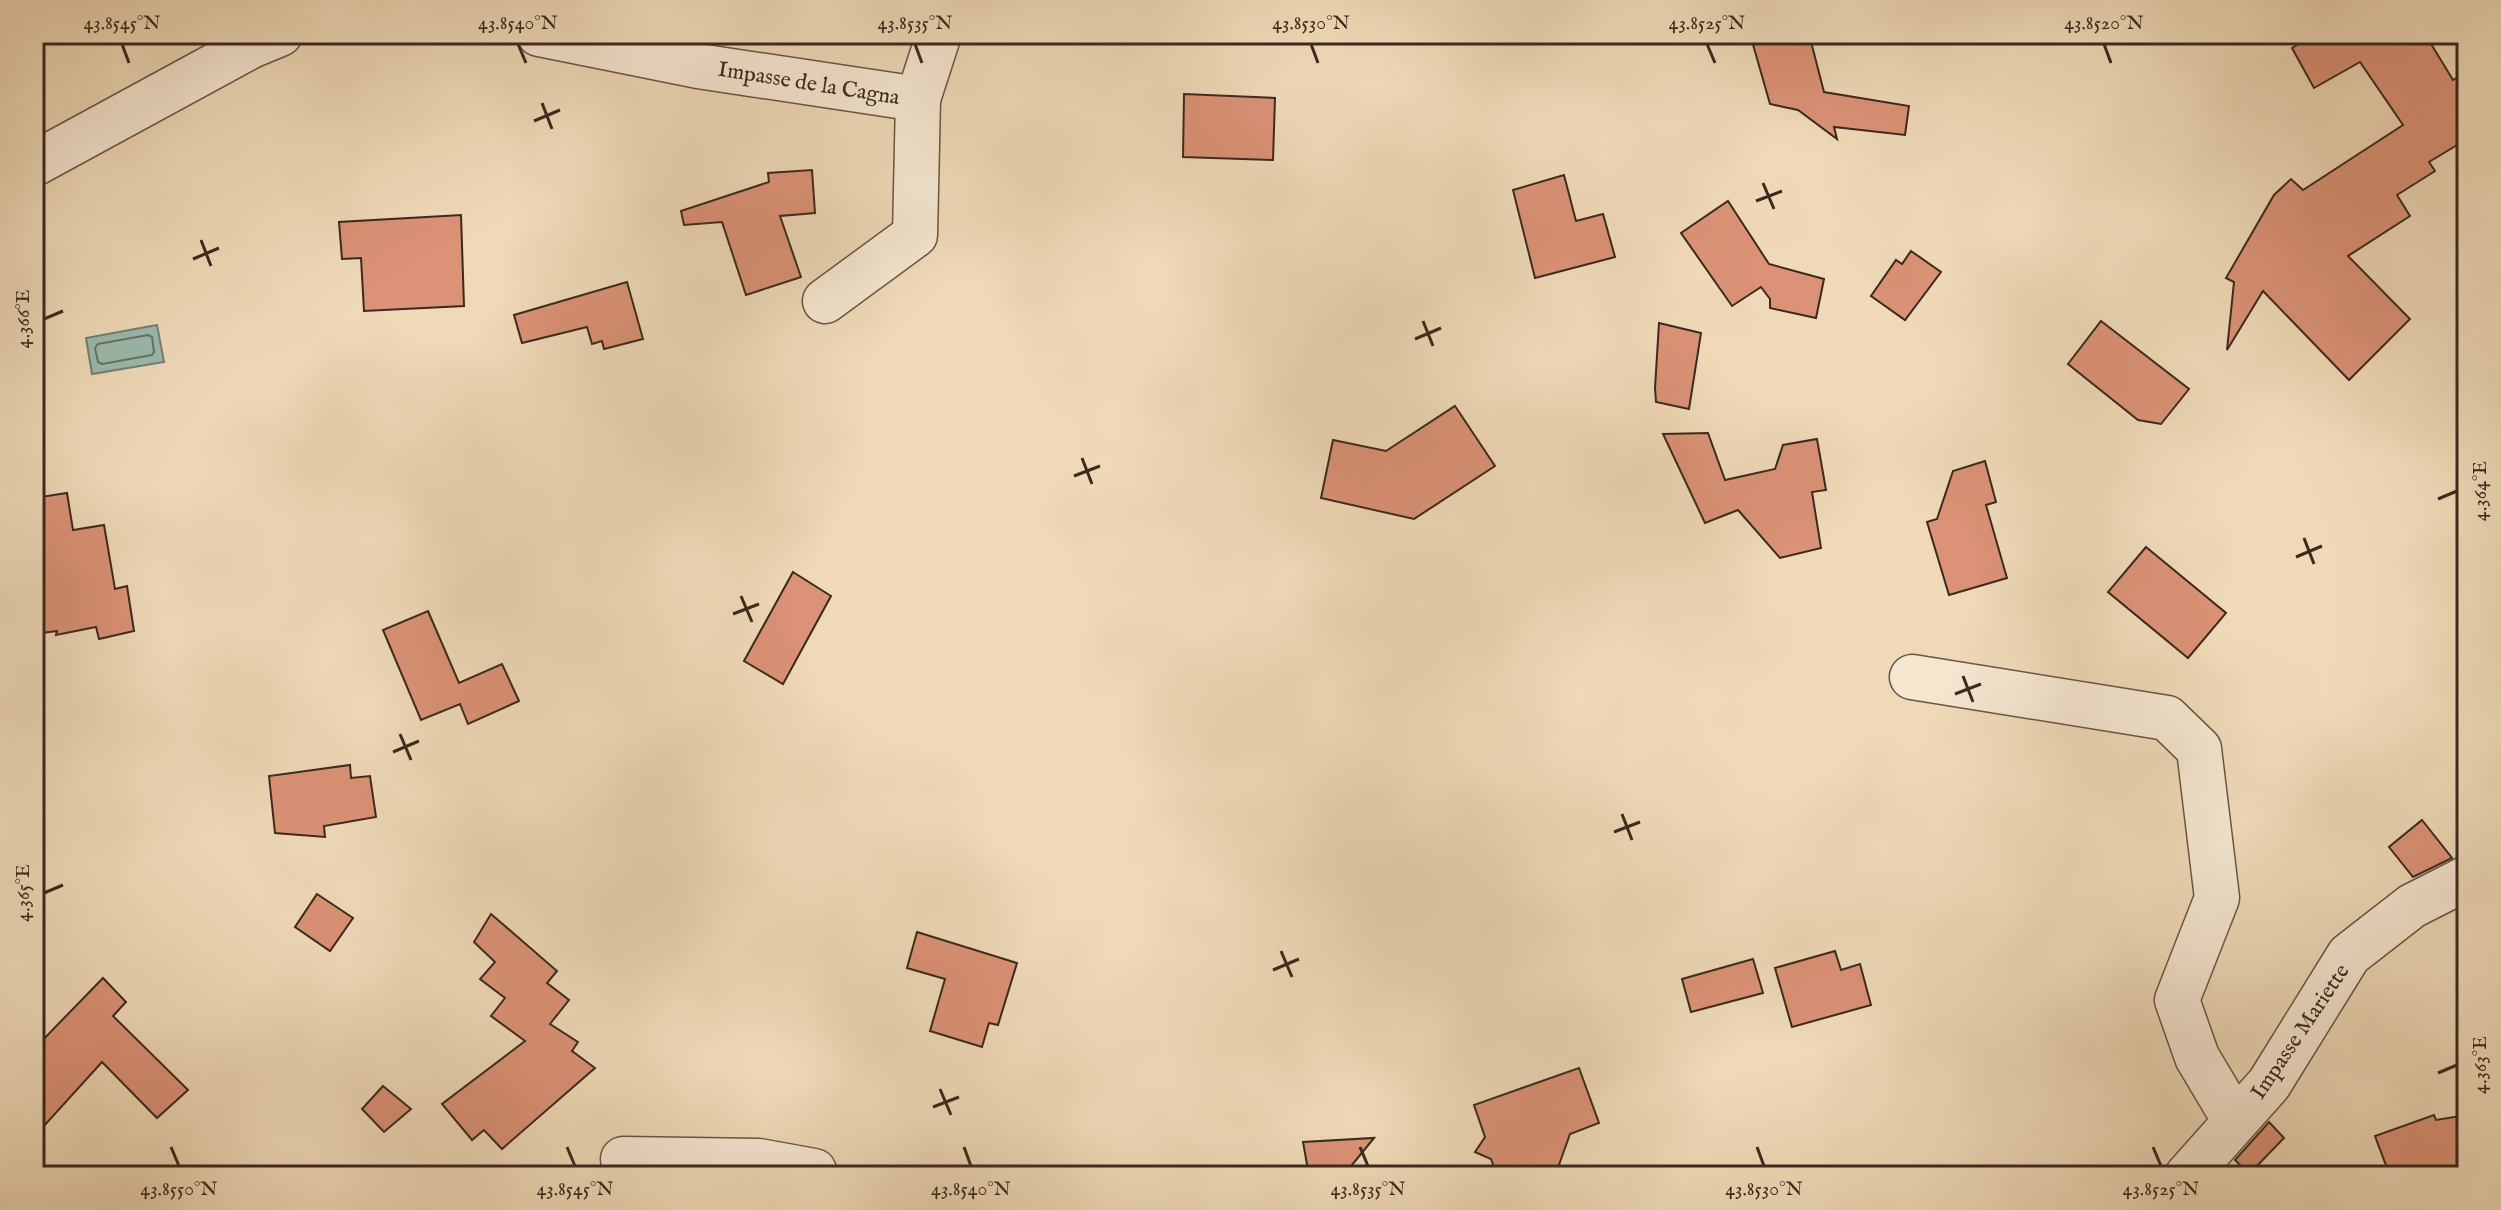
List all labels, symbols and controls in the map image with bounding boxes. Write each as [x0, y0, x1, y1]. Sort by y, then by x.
text: 43.8545°N [83, 11, 161, 36]
text: 43.8540°N [478, 11, 558, 36]
text: 43.8535°N [877, 11, 953, 36]
text: 43.8530°N [1272, 11, 1350, 36]
text: 43.8525°N [1669, 11, 1745, 36]
text: 43.8520°N [2064, 11, 2144, 36]
street label: Impasse de la Cagna [716, 56, 902, 112]
text: 4.366°E [11, 289, 36, 349]
text: 4.364°E [2468, 461, 2493, 521]
text: 4.365°E [11, 864, 36, 922]
street label: Impasse Mariette [2245, 959, 2356, 1105]
text: 4.363°E [2468, 1036, 2493, 1094]
text: 43.8550°N [140, 1177, 218, 1202]
text: 43.8545°N [536, 1177, 614, 1202]
text: 43.8540°N [931, 1177, 1011, 1202]
text: 43.8535°N [1330, 1177, 1406, 1202]
text: 43.8530°N [1725, 1177, 1803, 1202]
text: 43.8525°N [2123, 1177, 2199, 1202]

